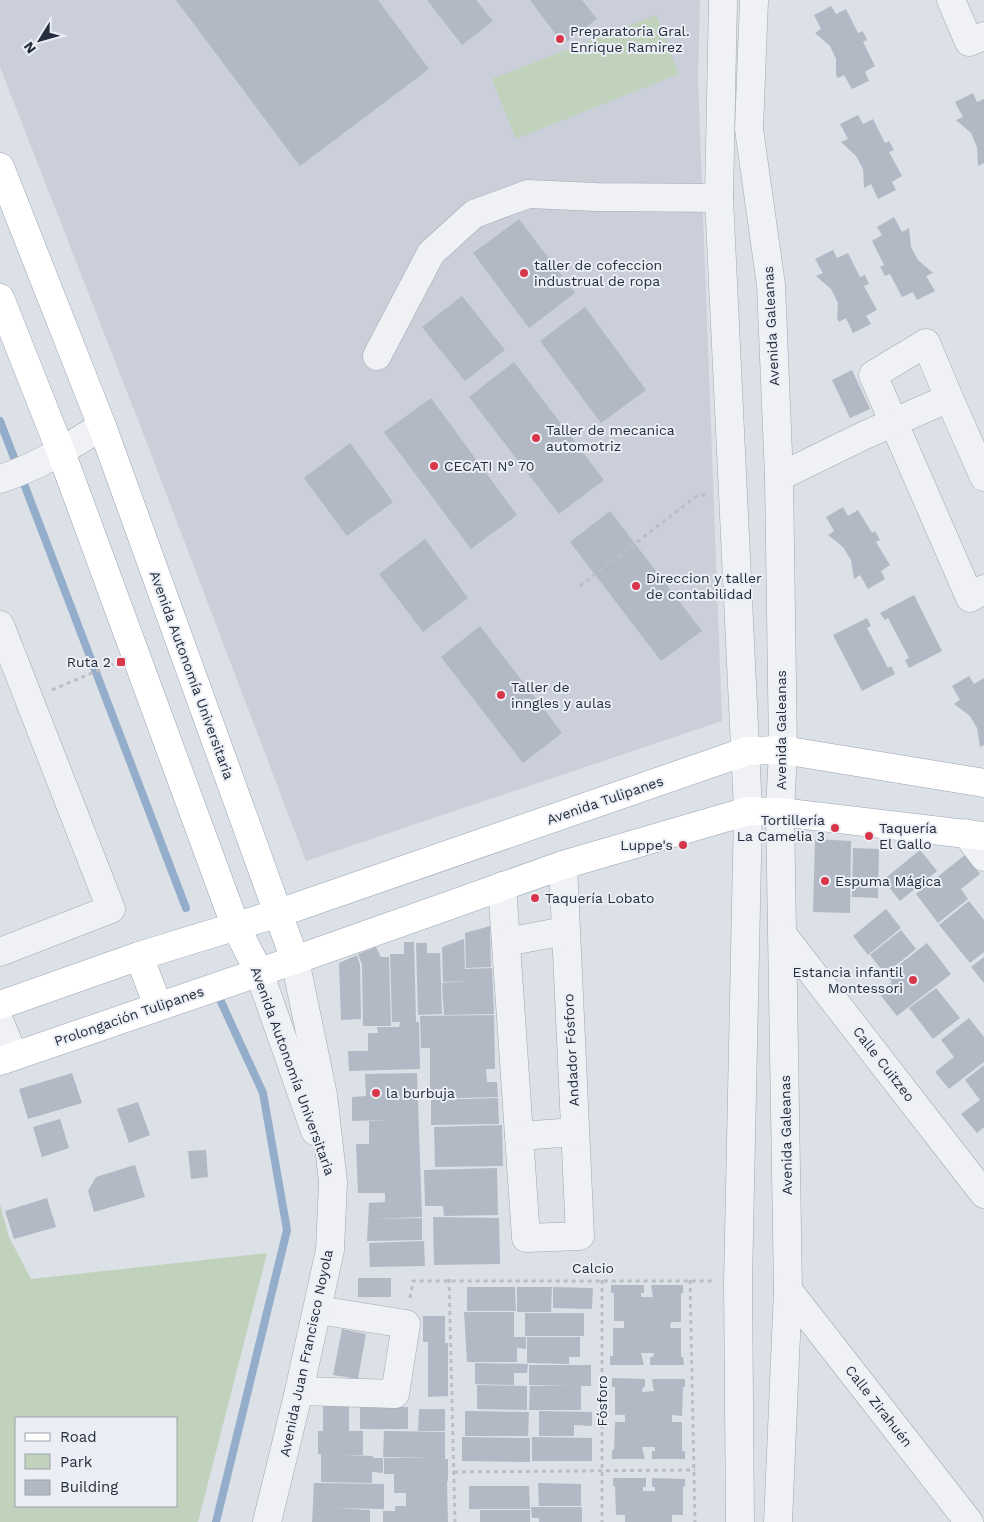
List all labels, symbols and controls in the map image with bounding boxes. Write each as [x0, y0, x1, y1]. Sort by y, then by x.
north arrow [15, 15, 65, 65]
place label: Preparatoria Gral. Enrique Ramirez [570, 23, 690, 55]
marker: Preparatoria Gral. Enrique Ramirez [554, 33, 566, 45]
text: N [20, 39, 39, 57]
place label: taller de cofeccion industrual de ropa [534, 257, 662, 289]
street label: Avenida Galeanas [760, 266, 782, 386]
marker: taller de cofeccion industrual de ropa [518, 267, 530, 279]
place label: Taller de mecanica automotriz [546, 422, 675, 454]
marker: Taller de mecanica automotriz [530, 432, 542, 444]
place label: CECATI N° 70 [444, 458, 535, 474]
marker: CECATI N° 70 [428, 460, 440, 472]
street label: Avenida Autonomía Universitaria [147, 568, 237, 782]
place label: Direccion y taller de contabilidad [646, 570, 762, 602]
marker: Direccion y taller de contabilidad [630, 580, 642, 592]
place label: Ruta 2 [67, 654, 111, 670]
marker: Ruta 2 [115, 656, 127, 668]
street label: Avenida Galeanas [773, 670, 789, 790]
place label: Taller de inngles y aulas [511, 679, 611, 711]
marker: Taller de inngles y aulas [495, 689, 507, 701]
street label: Avenida Tulipanes [545, 773, 665, 827]
place label: Tortillería La Camelia 3 [737, 812, 825, 844]
place label: Taquería El Gallo [879, 820, 937, 852]
marker: Tortillería La Camelia 3 [829, 822, 841, 834]
marker: Taquería El Gallo [863, 830, 875, 842]
place label: Luppe's [620, 837, 673, 853]
marker: Luppe's [677, 839, 689, 851]
place label: Espuma Mágica [835, 873, 941, 889]
marker: Espuma Mágica [819, 875, 831, 887]
place label: Taquería Lobato [545, 890, 655, 906]
marker: Taquería Lobato [529, 892, 541, 904]
street label: Avenida Autonomía Universitaria [248, 964, 338, 1178]
place label: Estancia infantil Montessori [793, 964, 904, 996]
marker: Estancia infantil Montessori [907, 974, 919, 986]
street label: Prolongación Tulipanes [52, 983, 206, 1049]
street label: Andador Fósforo [560, 993, 582, 1107]
street label: Calle Cuitzeo [850, 1023, 918, 1105]
street label: Avenida Galeanas [777, 1075, 795, 1195]
place label: la burbuja [386, 1085, 455, 1101]
marker: la burbuja [370, 1087, 382, 1099]
street label: Avenida Juan Francisco Noyola [276, 1248, 336, 1458]
street label: Calcio [572, 1260, 614, 1276]
street label: Calle Zirahuén [842, 1362, 916, 1450]
street label: Fósforo [594, 1375, 610, 1427]
legend [15, 1417, 178, 1507]
text: Road [60, 1428, 97, 1446]
text: Park [60, 1453, 93, 1471]
text: Building [60, 1478, 118, 1496]

